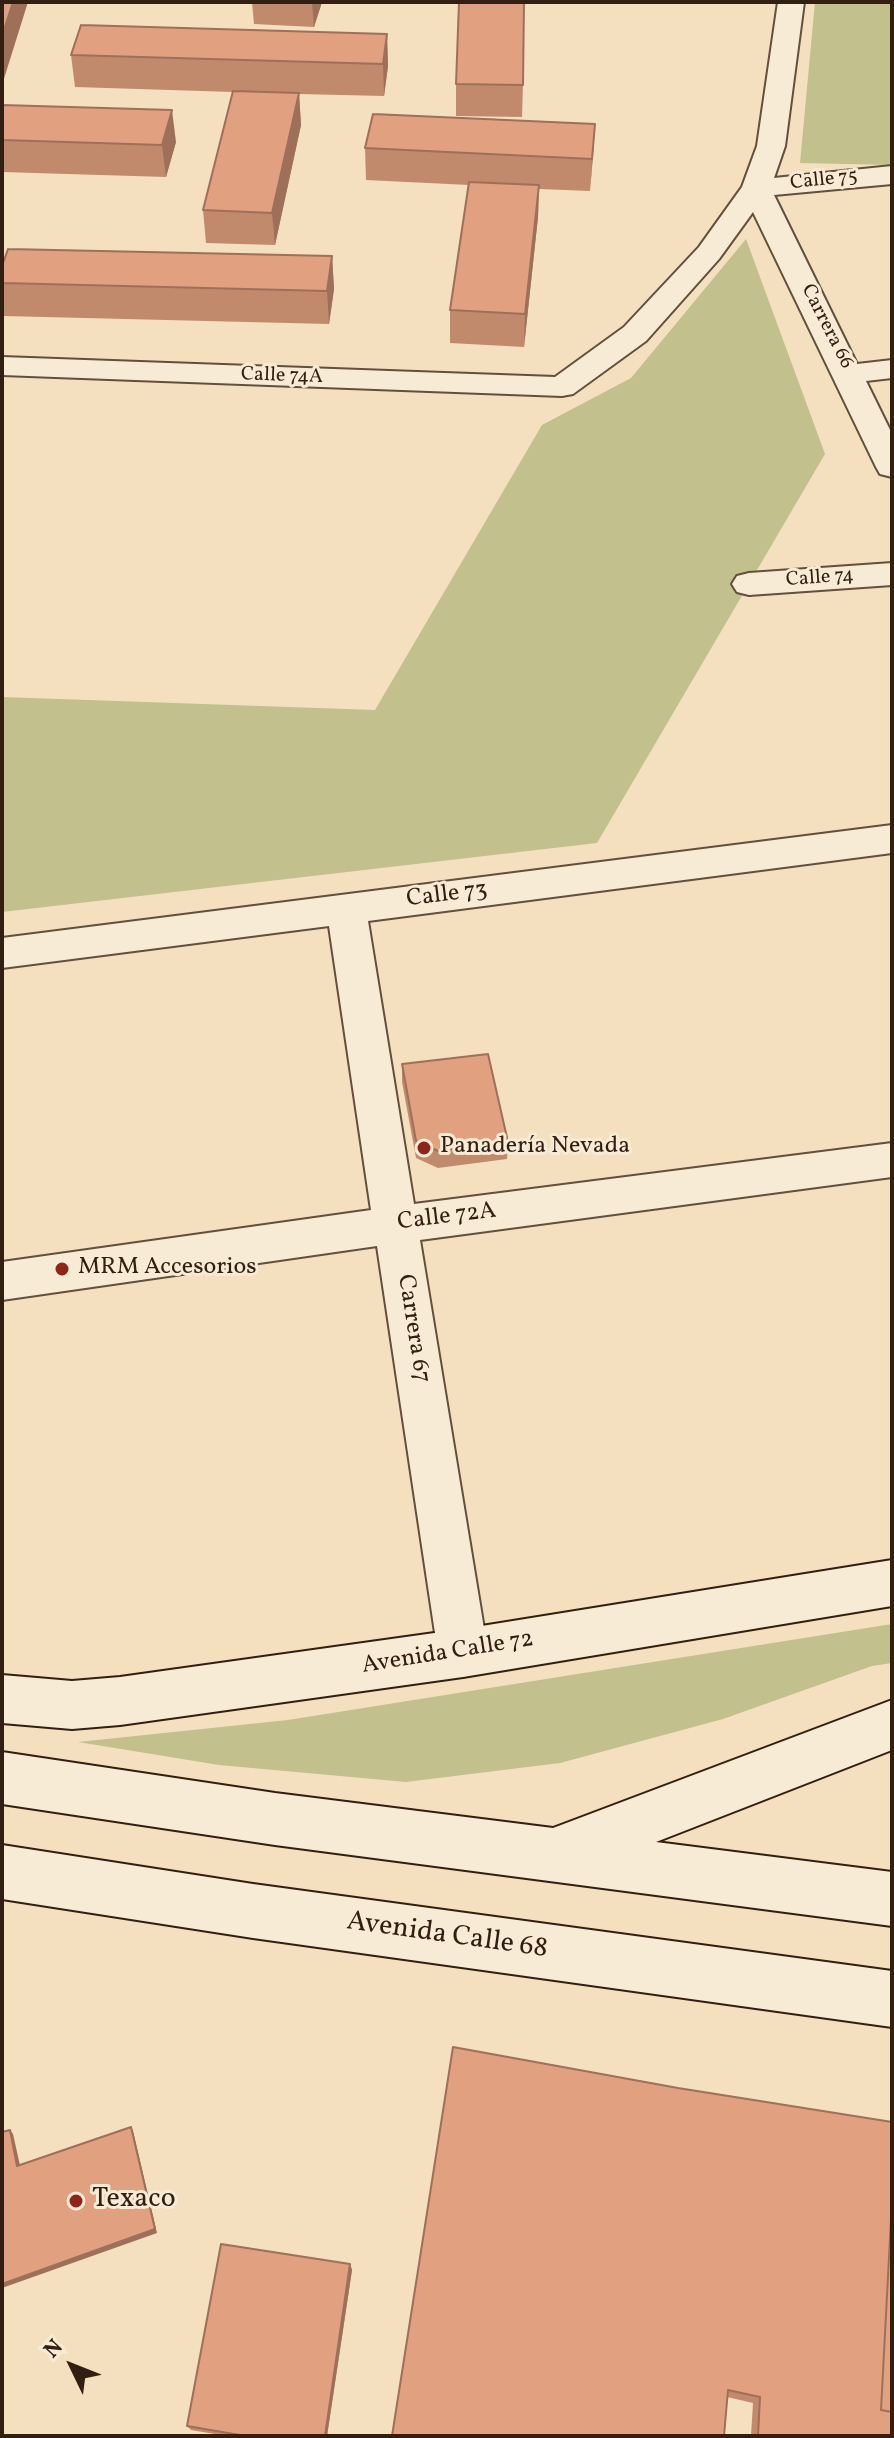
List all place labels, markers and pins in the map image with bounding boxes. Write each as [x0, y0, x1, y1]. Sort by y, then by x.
place label: Panadería Nevada [440, 1134, 630, 1162]
marker: Panadería Nevada [415, 1139, 433, 1157]
place label: MRM Accesorios [78, 1255, 257, 1283]
marker: MRM Accesorios [53, 1260, 71, 1278]
place label: Texaco [92, 2184, 176, 2218]
marker: Texaco [67, 2192, 85, 2210]

